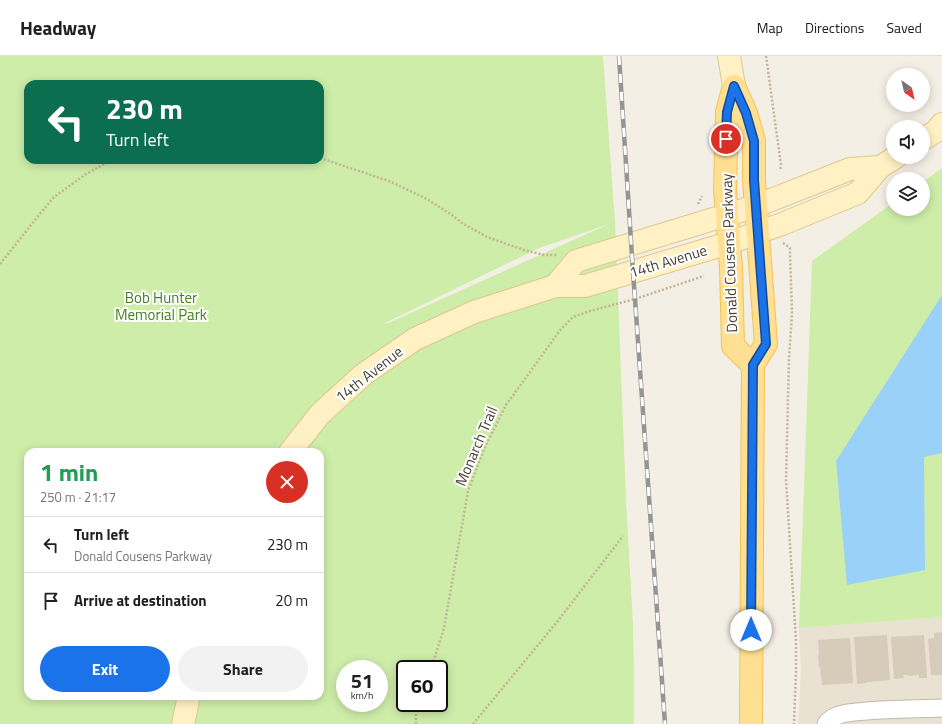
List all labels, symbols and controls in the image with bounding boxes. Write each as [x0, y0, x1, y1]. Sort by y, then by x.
text: Headway [20, 13, 96, 42]
text: Map [757, 17, 783, 38]
text: Directions [805, 17, 864, 38]
text: Saved [886, 17, 922, 38]
north arrow [886, 68, 930, 112]
map controls [886, 68, 930, 216]
text: 230 m [106, 87, 183, 130]
icon: left [40, 96, 92, 148]
button: sound [886, 120, 930, 164]
pin [709, 122, 743, 156]
text: Turn left [106, 126, 169, 153]
icon: arrive [715, 128, 737, 150]
button: layers [886, 172, 930, 216]
street label: Donald Cousens Parkway [715, 173, 743, 333]
street label: 14th Avenue [626, 238, 710, 284]
park label: Bob Hunter Memorial Park [115, 286, 207, 326]
street label: 14th Avenue [330, 340, 408, 408]
street label: Monarch Trail [449, 402, 503, 490]
text: 1 min [40, 454, 98, 490]
button: close [266, 461, 308, 503]
text: 250 m · 21:17 [40, 487, 116, 507]
text: Turn left [74, 523, 129, 546]
text: 230 m [267, 533, 308, 556]
icon: left [40, 534, 62, 556]
text: Donald Cousens Parkway [74, 546, 212, 566]
text: Arrive at destination [74, 589, 207, 612]
text: 20 m [275, 589, 308, 612]
icon: arrive [40, 590, 62, 612]
position arrow [730, 609, 772, 651]
button: Exit [40, 646, 170, 692]
button: Share [178, 646, 308, 692]
speed limit sign: 60 [396, 660, 448, 712]
text: 51 [351, 665, 373, 696]
text: km/h [351, 688, 373, 703]

